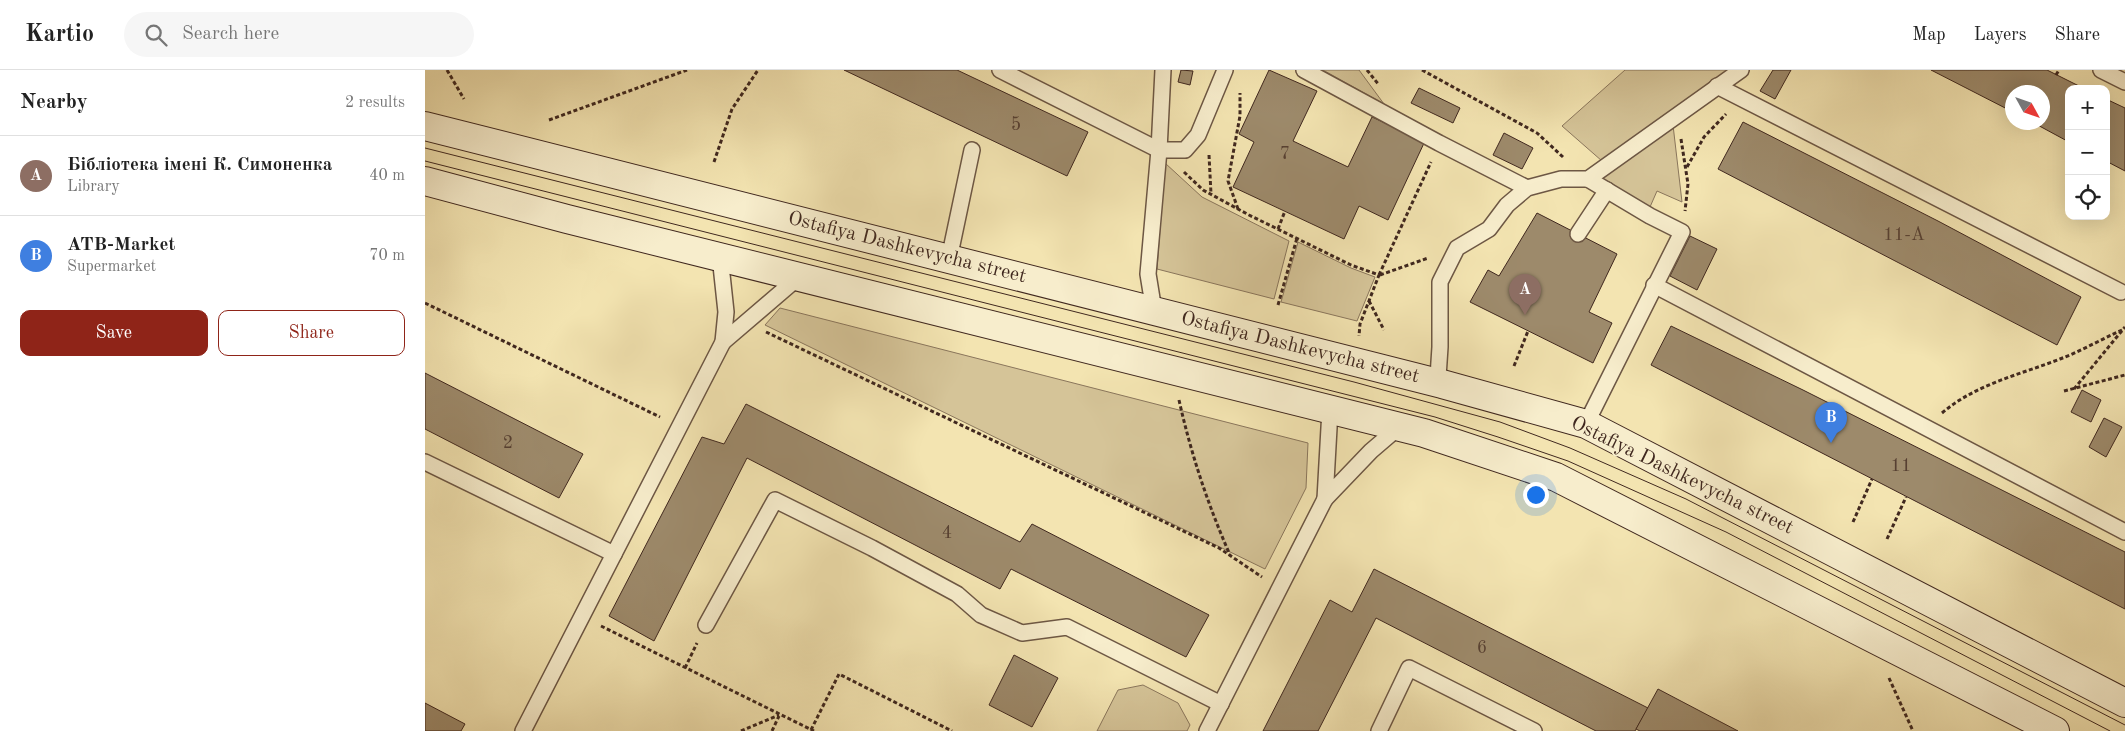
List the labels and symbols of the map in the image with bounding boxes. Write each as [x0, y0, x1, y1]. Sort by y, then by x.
north arrow [2005, 85, 2050, 130]
house number: 5 [1011, 116, 1021, 134]
house number: 7 [1280, 145, 1290, 163]
street label: Ostafiya Dashkevycha street [786, 209, 1028, 287]
house number: 11-А [1883, 226, 1925, 244]
pin: A [1509, 274, 1541, 315]
street label: Ostafiya Dashkevycha street [1179, 309, 1421, 387]
pin: B [1815, 402, 1847, 443]
street label: Ostafiya Dashkevycha street [1568, 413, 1796, 539]
house number: 2 [503, 434, 513, 452]
house number: 11 [1891, 457, 1911, 475]
your location [1523, 482, 1549, 508]
house number: 4 [942, 524, 952, 542]
house number: 6 [1477, 639, 1487, 657]

